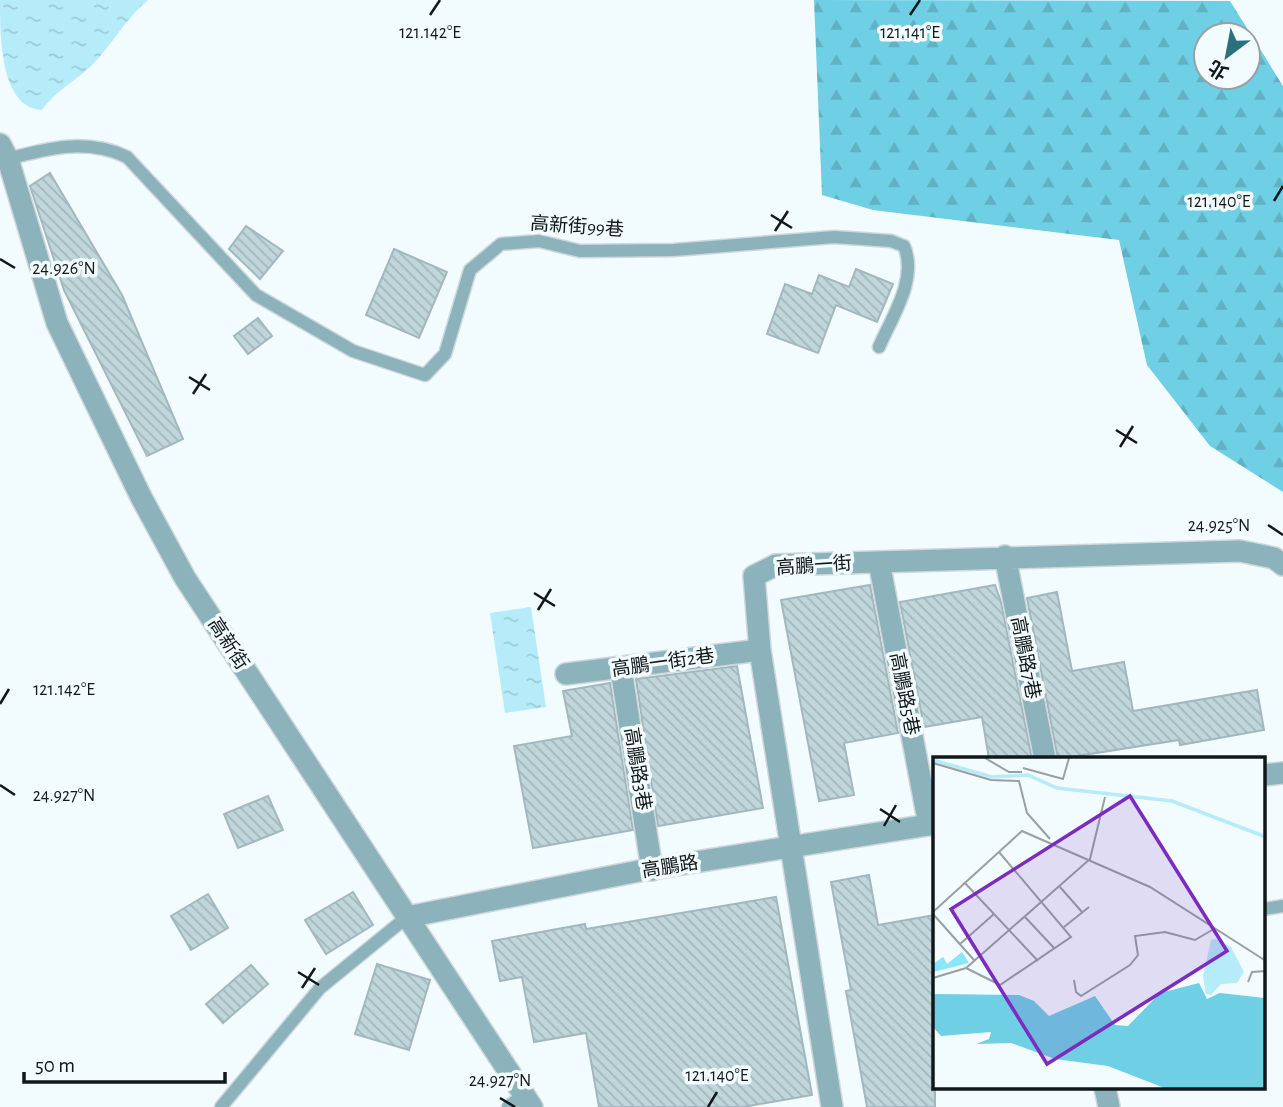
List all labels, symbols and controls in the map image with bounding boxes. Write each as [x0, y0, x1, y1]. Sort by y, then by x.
north arrow [1192, 21, 1262, 91]
text: 121.142°E [399, 24, 461, 42]
text: 121.141°E [880, 24, 940, 42]
text: 北 [1205, 56, 1232, 83]
text: 121.140°E [1188, 193, 1251, 211]
street label: 高新街99巷 [530, 212, 625, 240]
text: 24.926°N [32, 260, 96, 278]
text: 24.925°N [1188, 517, 1250, 535]
street label: 高鵬一街 [775, 552, 853, 578]
street label: 高新街 [205, 614, 253, 673]
street label: 高鵬路7巷 [1008, 615, 1044, 701]
street label: 高鵬一街2巷 [610, 644, 716, 680]
street label: 高鵬路5巷 [887, 651, 923, 737]
text: 121.142°E [33, 681, 95, 699]
street label: 高鵬路3巷 [621, 726, 655, 812]
inset map [933, 757, 1266, 1090]
text: 24.927°N [33, 787, 95, 805]
street label: 高鵬路 [640, 851, 700, 881]
scale bar [24, 1040, 226, 1084]
text: 50 m [35, 1055, 75, 1076]
text: 121.140°E [686, 1067, 749, 1085]
text: 24.927°N [469, 1072, 531, 1090]

